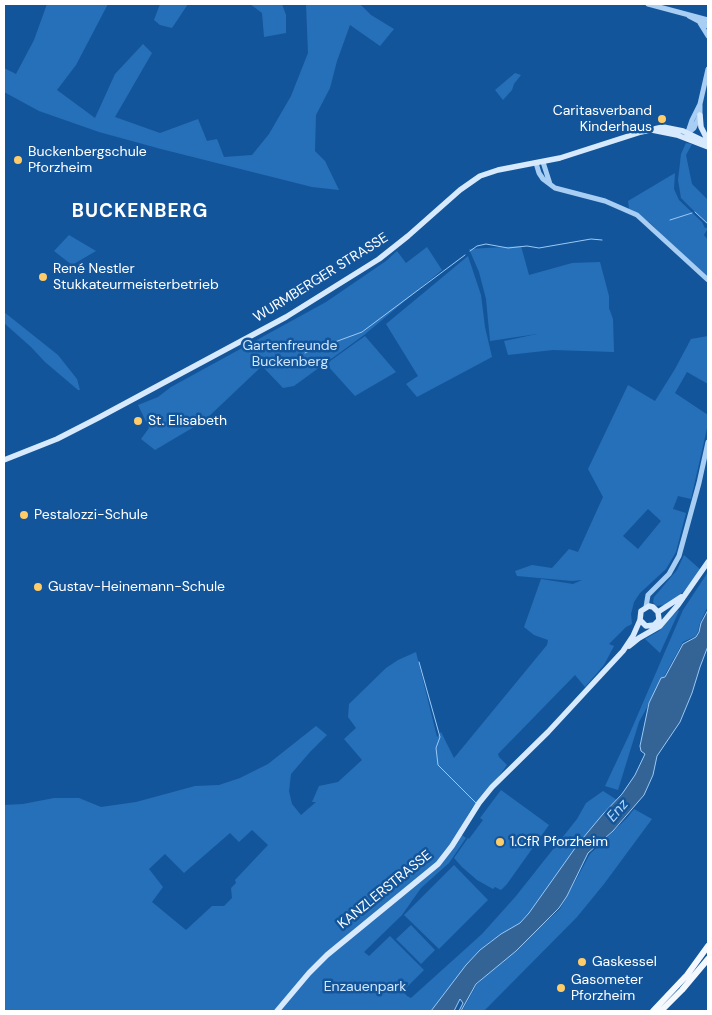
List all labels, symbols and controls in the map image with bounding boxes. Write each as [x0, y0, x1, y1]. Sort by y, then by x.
place label: Caritasverband Kinderhaus [553, 103, 652, 136]
marker: Caritasverband Kinderhaus [656, 113, 668, 125]
place label: Buckenbergschule Pforzheim [28, 144, 147, 176]
marker: Buckenbergschule Pforzheim [12, 154, 24, 166]
district label: BUCKENBERG [71, 201, 209, 223]
street label: WURMBERGER STRASSE [251, 230, 391, 326]
place label: René Nestler Stukkateurmeisterbetrieb [53, 261, 219, 294]
marker: René Nestler Stukkateurmeisterbetrieb [37, 271, 49, 283]
park label: Gartenfreunde Buckenberg [242, 338, 338, 371]
place label: St. Elisabeth [148, 413, 227, 429]
marker: St. Elisabeth [132, 415, 144, 427]
place label: Pestalozzi-Schule [34, 507, 148, 523]
marker: Pestalozzi-Schule [18, 509, 30, 521]
place label: Gustav-Heinemann-Schule [48, 579, 225, 595]
marker: Gustav-Heinemann-Schule [32, 581, 44, 593]
water label: Enz [603, 796, 633, 826]
place label: 1.CfR Pforzheim [510, 834, 608, 850]
marker: 1.CfR Pforzheim [494, 836, 506, 848]
street label: KANZLERSTRASSE [335, 847, 435, 933]
place label: Gaskessel [592, 954, 657, 970]
marker: Gaskessel [576, 956, 588, 968]
place label: Gasometer Pforzheim [571, 972, 643, 1004]
park label: Enzauenpark [324, 979, 406, 995]
marker: Gasometer Pforzheim [555, 982, 567, 994]

